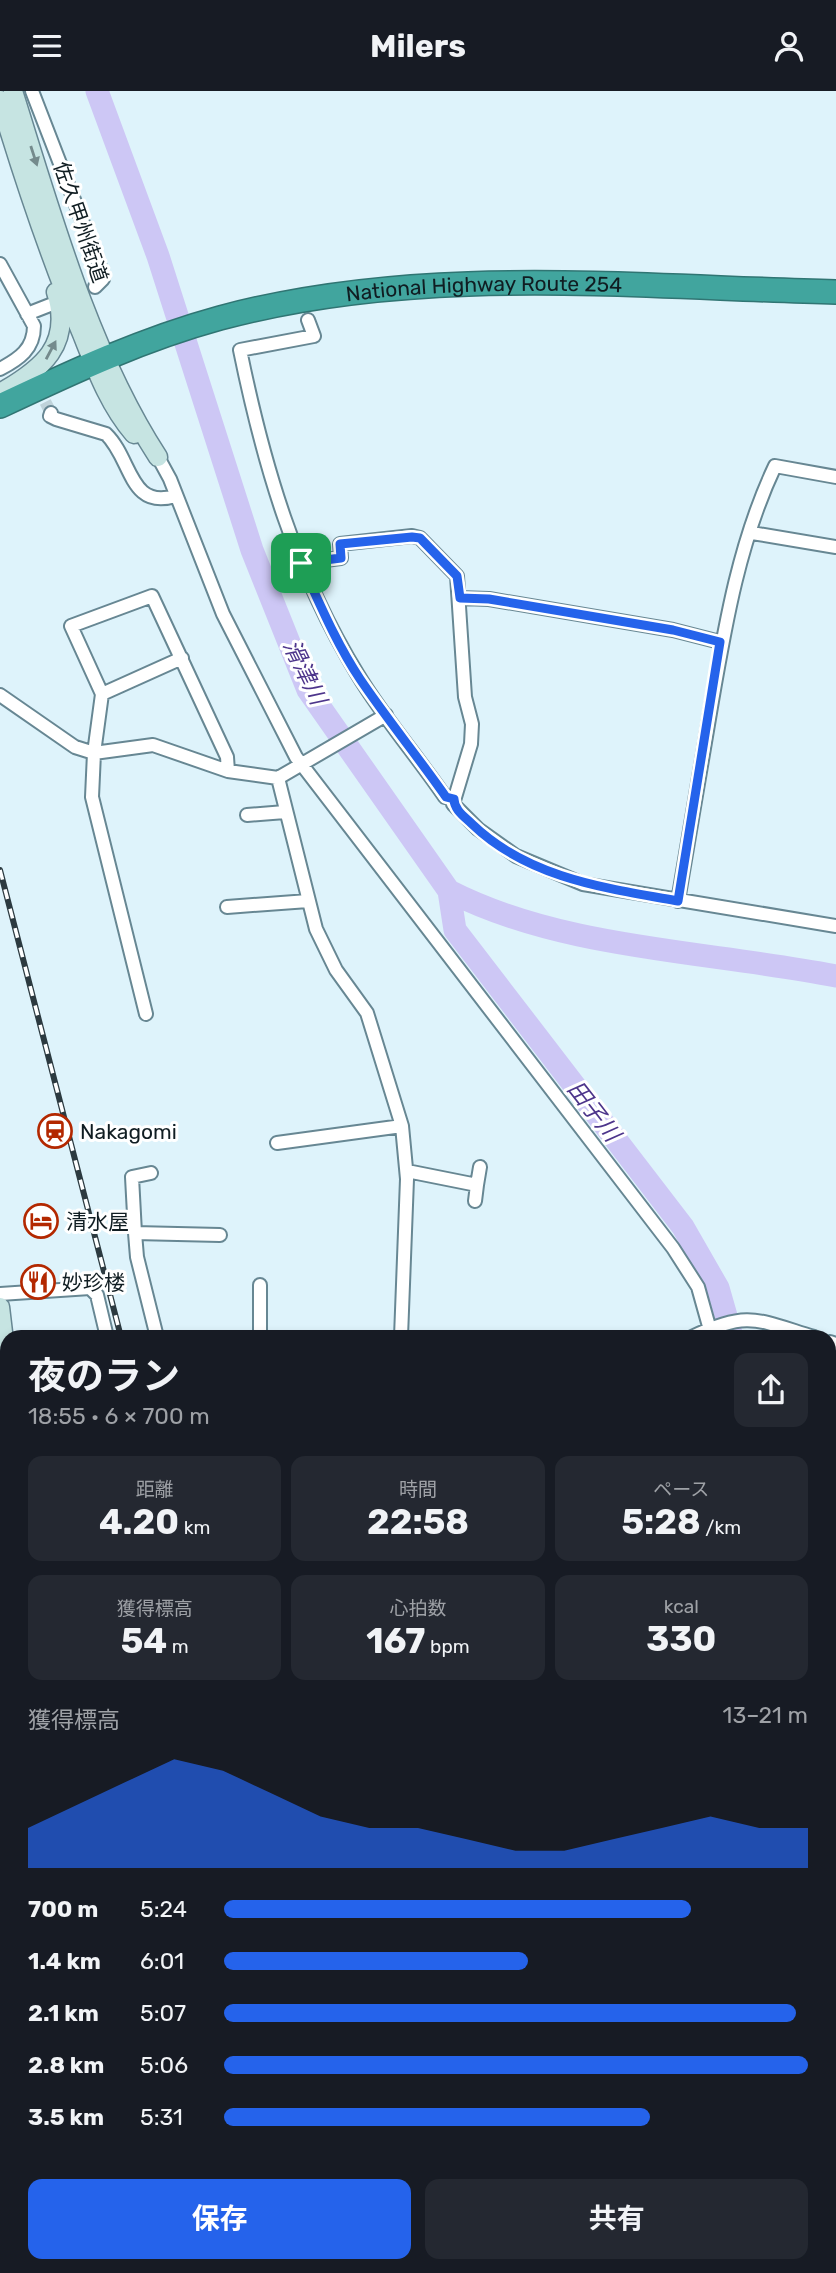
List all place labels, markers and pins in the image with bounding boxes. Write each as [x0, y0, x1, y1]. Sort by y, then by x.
pin [271, 533, 331, 593]
station icon: Nakagomi [36, 1112, 74, 1150]
place label: Nakagomi [80, 1119, 177, 1144]
hotel icon: 清水屋 [22, 1202, 60, 1240]
place label: 清水屋 [66, 1209, 129, 1234]
restaurant icon: 妙珍楼 [19, 1263, 57, 1301]
place label: 妙珍楼 [62, 1270, 125, 1295]

